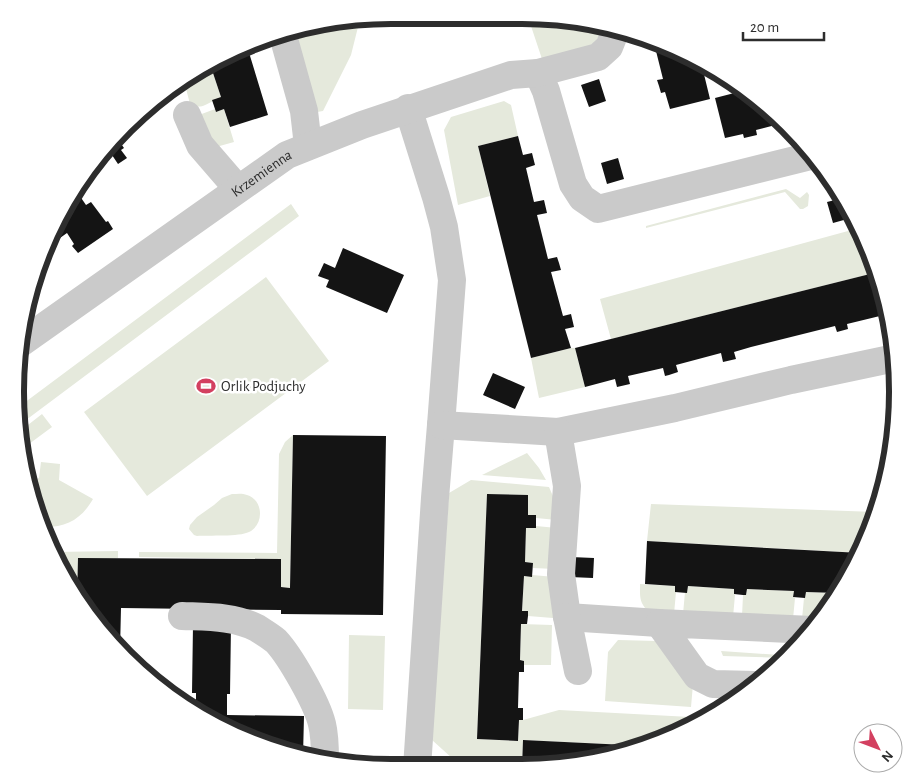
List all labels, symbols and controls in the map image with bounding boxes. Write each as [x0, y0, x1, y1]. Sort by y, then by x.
scale bar [743, 10, 824, 42]
text: 20 m [750, 20, 779, 35]
street label: Krzemienna [228, 147, 294, 200]
sports icon: Orlik Podjuchy [195, 375, 217, 397]
place label: Orlik Podjuchy [221, 379, 306, 394]
north arrow [853, 723, 903, 773]
text: N [878, 748, 895, 764]

